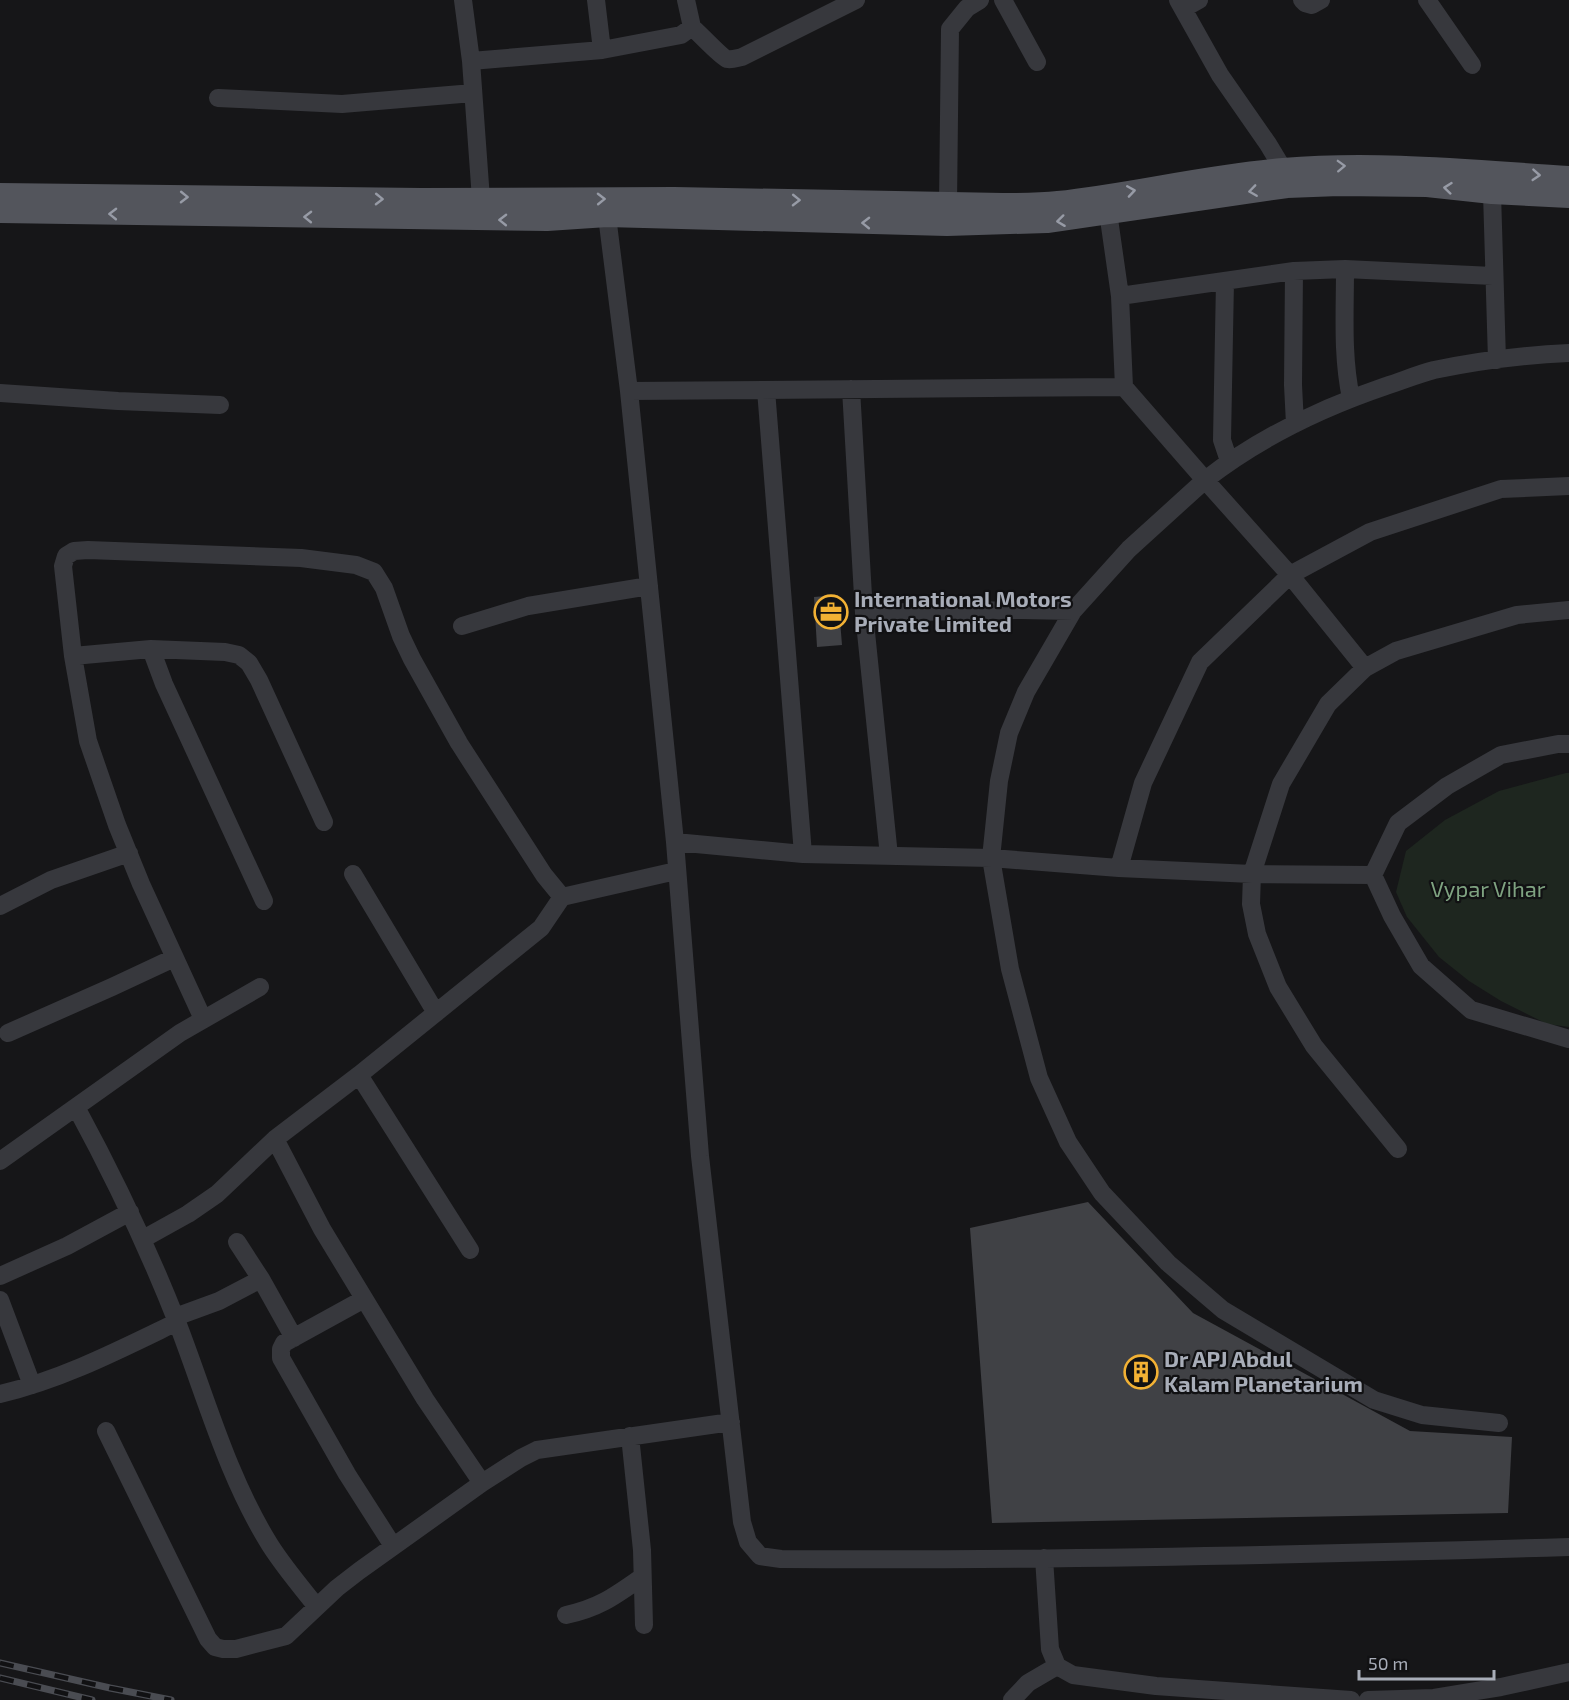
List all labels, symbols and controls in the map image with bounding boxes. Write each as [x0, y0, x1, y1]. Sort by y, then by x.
one-way arrow [1337, 160, 1346, 173]
one-way arrow [1532, 168, 1541, 181]
one-way arrow [1443, 182, 1453, 195]
one-way arrow [1126, 185, 1136, 198]
one-way arrow [1249, 185, 1258, 197]
one-way arrow [180, 191, 189, 203]
one-way arrow [375, 193, 384, 205]
one-way arrow [597, 193, 606, 205]
one-way arrow [792, 194, 801, 207]
one-way arrow [109, 208, 118, 220]
one-way arrow [304, 211, 313, 223]
one-way arrow [498, 213, 507, 226]
one-way arrow [1056, 214, 1065, 226]
one-way arrow [861, 217, 870, 229]
place label: International Motors Private Limited [854, 585, 1072, 636]
office icon: International Motors Private Limited [813, 594, 849, 630]
park label: Vypar Vihar [1430, 875, 1546, 901]
place label: Dr APJ Abdul Kalam Planetarium [1164, 1345, 1363, 1396]
building icon: Dr APJ Abdul Kalam Planetarium [1123, 1354, 1159, 1390]
scale bar [1359, 1643, 1494, 1681]
text: 50 m [1368, 1652, 1408, 1674]

